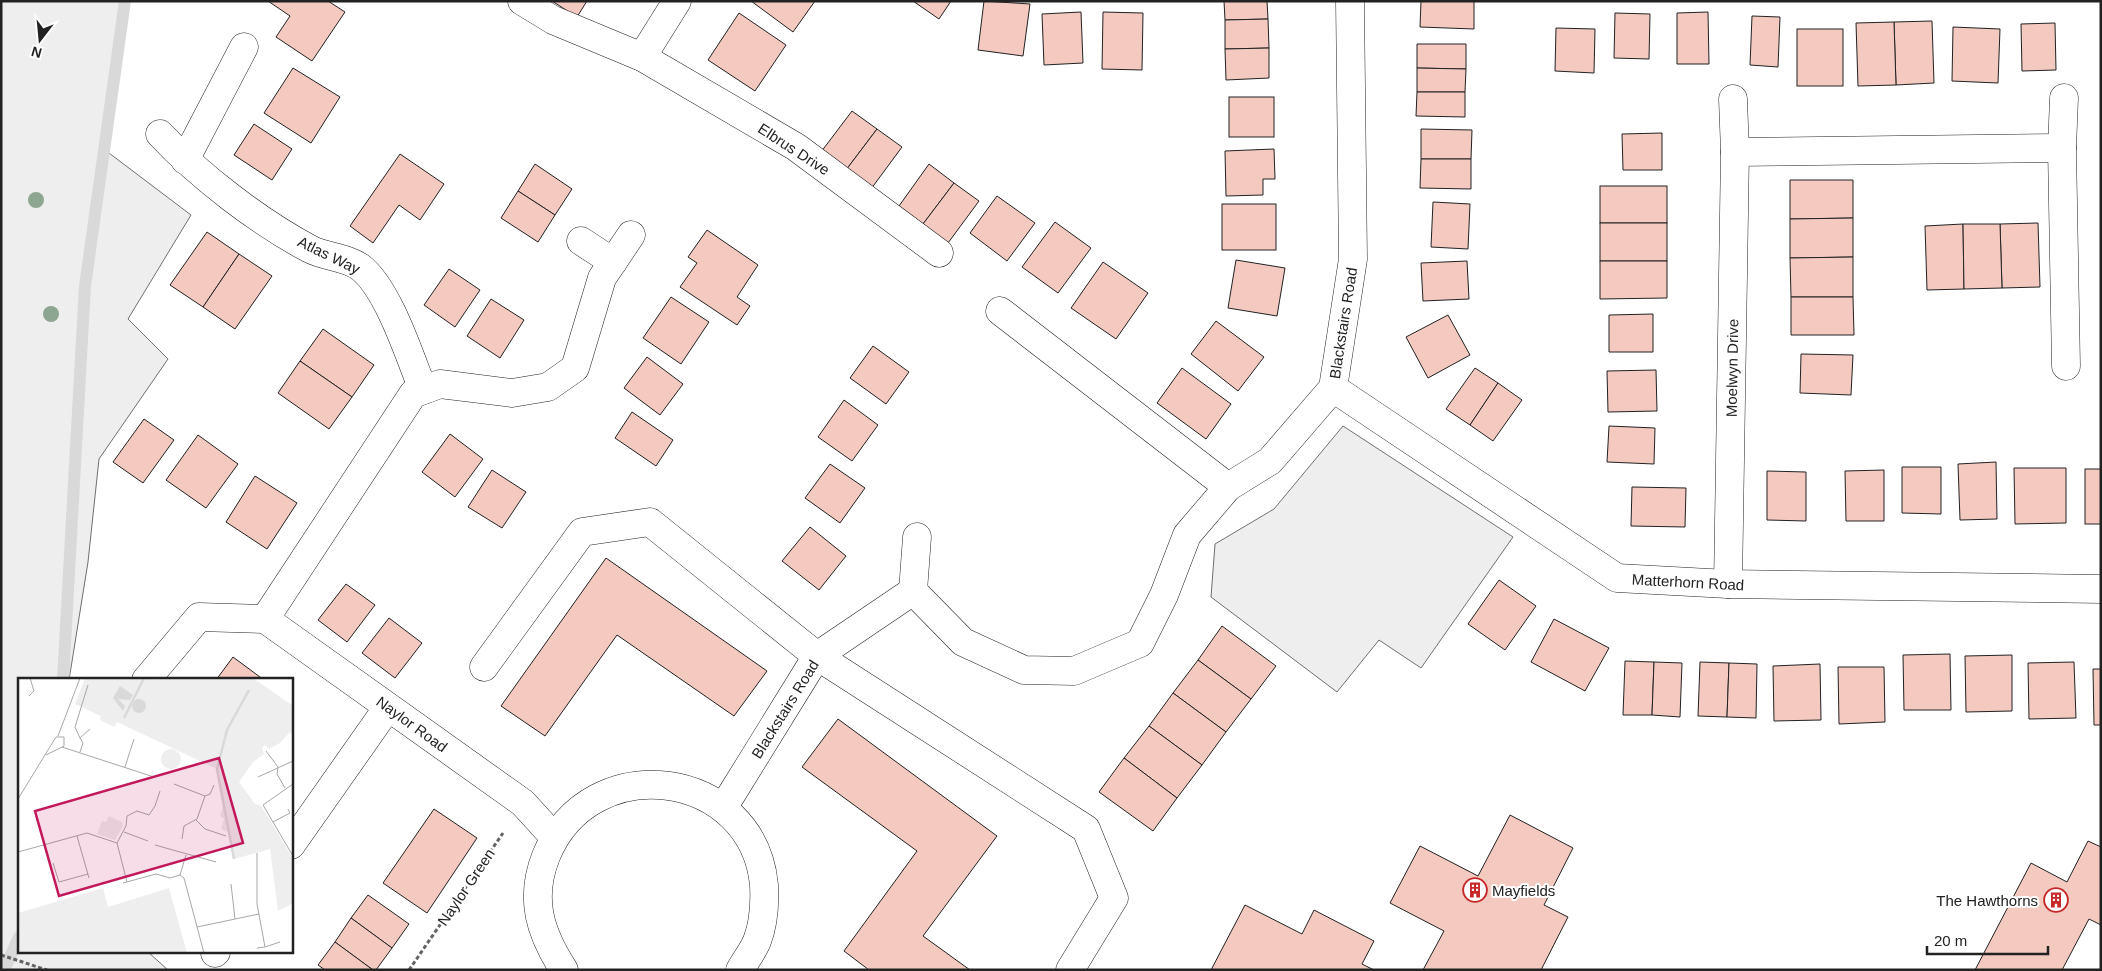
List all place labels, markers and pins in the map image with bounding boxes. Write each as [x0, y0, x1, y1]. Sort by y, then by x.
building icon: Mayfields [1462, 877, 1488, 903]
place label: Mayfields [1492, 882, 1555, 899]
building icon: The Hawthorns [2043, 887, 2069, 913]
place label: The Hawthorns [1936, 892, 2038, 909]

